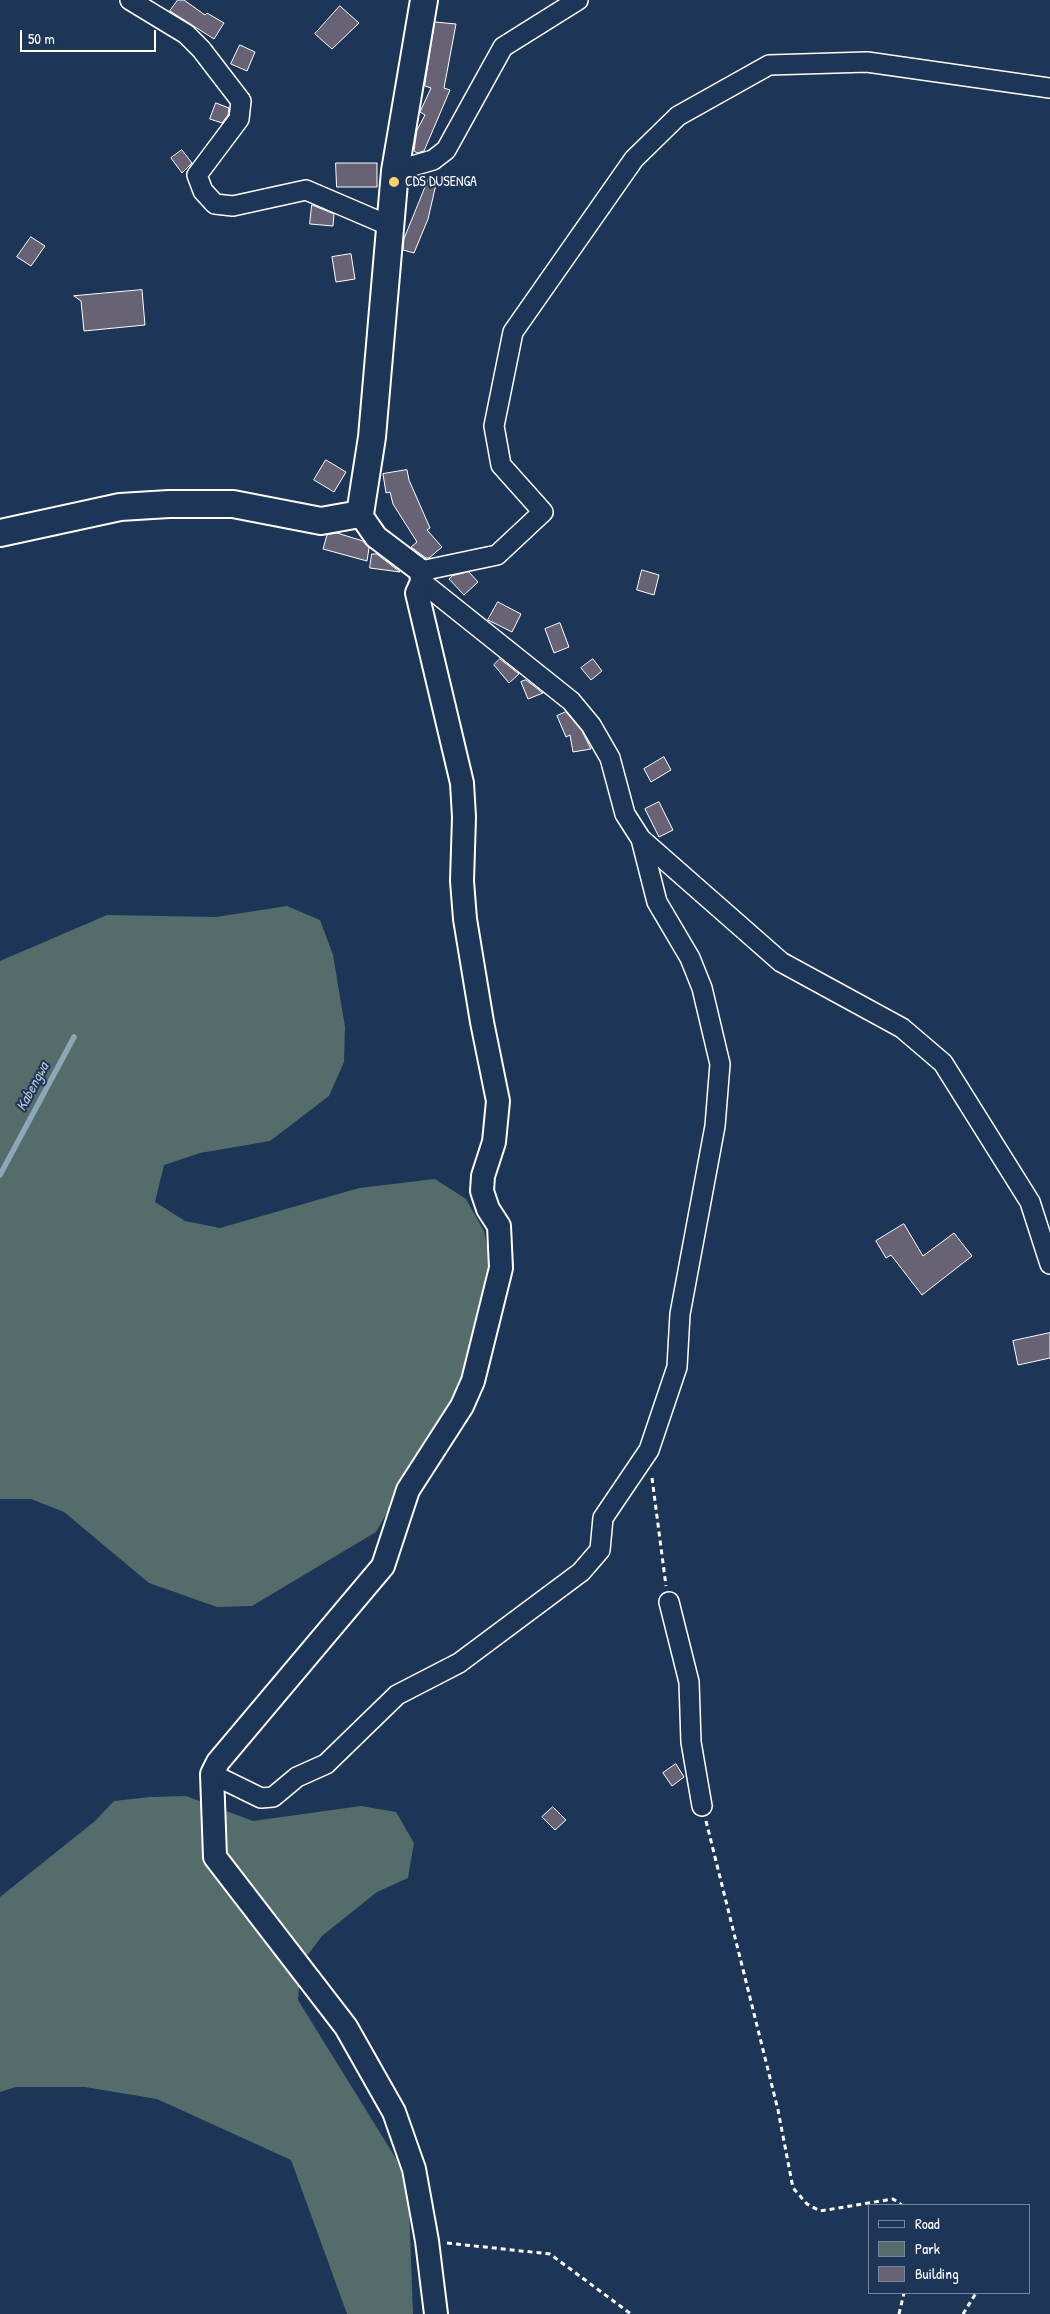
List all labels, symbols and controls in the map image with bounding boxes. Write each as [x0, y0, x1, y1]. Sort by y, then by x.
scale bar [22, 20, 159, 52]
text: 50 m [28, 28, 55, 49]
place label: CDS DUSENGA [405, 174, 477, 190]
marker: CDS DUSENGA [387, 175, 401, 189]
water label: Kabengwa [13, 1060, 53, 1114]
legend [868, 2204, 1030, 2294]
text: Road [915, 2213, 940, 2234]
text: Park [915, 2238, 940, 2259]
text: Building [915, 2263, 959, 2284]

